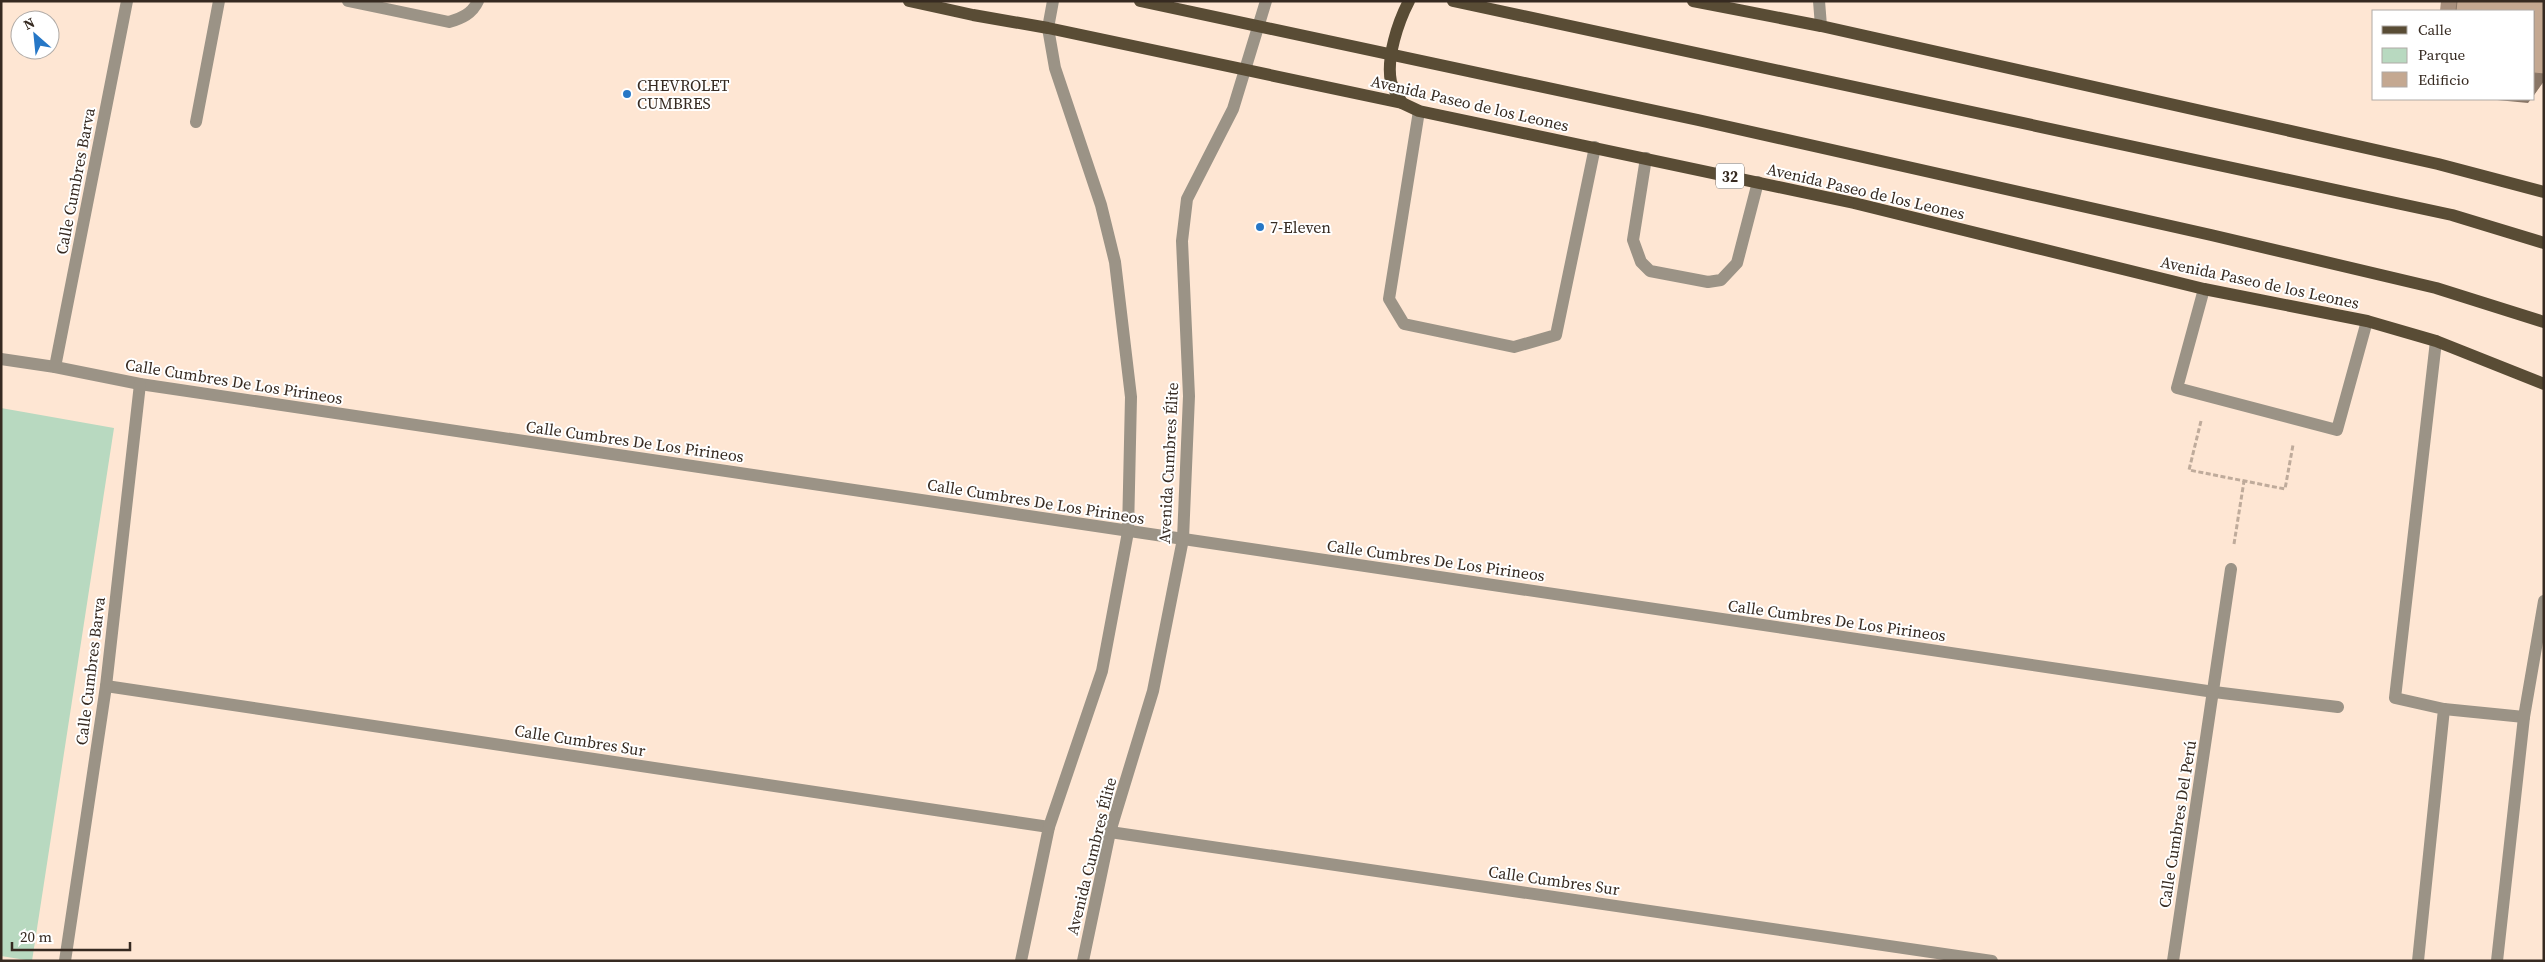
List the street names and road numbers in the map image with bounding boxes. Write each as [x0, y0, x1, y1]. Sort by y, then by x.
street label: Avenida Paseo de los Leones [1369, 70, 1571, 137]
street label: Calle Cumbres Barva [50, 105, 100, 256]
street label: Avenida Paseo de los Leones [1765, 158, 1967, 225]
road number: 32 [1716, 164, 1744, 188]
street label: Avenida Paseo de los Leones [2159, 250, 2361, 314]
street label: Calle Cumbres De Los Pirineos [124, 353, 344, 409]
street label: Avenida Cumbres Élite [1153, 382, 1183, 544]
street label: Calle Cumbres De Los Pirineos [525, 415, 745, 467]
street label: Calle Cumbres De Los Pirineos [926, 473, 1146, 529]
street label: Calle Cumbres De Los Pirineos [1326, 534, 1546, 586]
street label: Calle Cumbres De Los Pirineos [1727, 594, 1947, 646]
street label: Calle Cumbres Barva [70, 595, 110, 746]
street label: Calle Cumbres Sur [513, 719, 647, 761]
street label: Calle Cumbres Del Perú [2153, 739, 2201, 909]
street label: Avenida Cumbres Élite [1061, 775, 1121, 937]
street label: Calle Cumbres Sur [1487, 860, 1621, 900]

